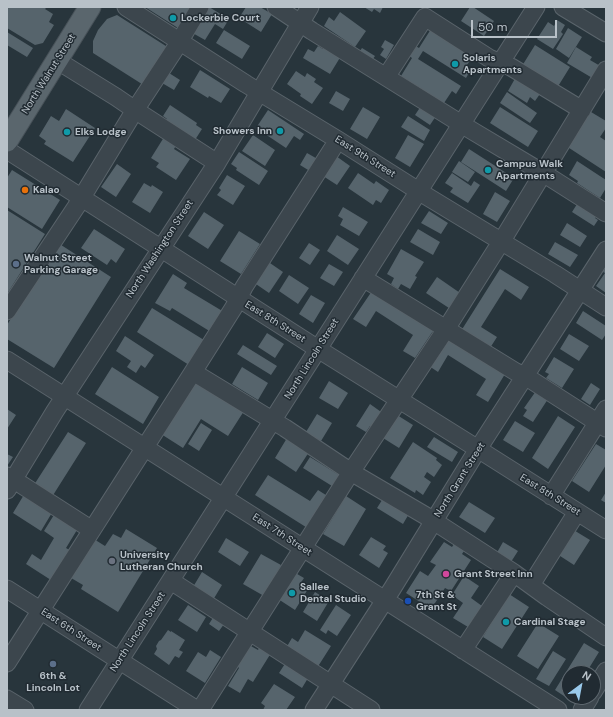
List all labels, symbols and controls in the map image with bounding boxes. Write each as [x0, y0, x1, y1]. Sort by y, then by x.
place label: Lockerbie Court [181, 12, 260, 24]
scale bar [473, 12, 559, 38]
marker: Lockerbie Court [168, 13, 178, 23]
text: 50 m [478, 19, 507, 35]
street label: North Walnut Street [20, 32, 78, 116]
place label: Solaris Apartments [463, 52, 522, 76]
marker: Solaris Apartments [450, 59, 460, 69]
place label: Showers Inn [213, 125, 272, 137]
place label: Elks Lodge [75, 126, 126, 138]
marker: Showers Inn [275, 126, 285, 136]
marker: Elks Lodge [62, 127, 72, 137]
street label: East 9th Street [332, 134, 398, 180]
place label: Campus Walk Apartments [496, 158, 563, 182]
marker: Campus Walk Apartments [483, 165, 493, 175]
place label: Kalao [33, 184, 60, 196]
marker: Kalao [20, 185, 30, 195]
street label: North Washington Street [124, 198, 196, 300]
place label: Walnut Street Parking Garage [24, 252, 98, 276]
marker: Walnut Street Parking Garage [11, 259, 21, 269]
street label: East 8th Street [242, 299, 308, 345]
street label: North Lincoln Street [282, 316, 342, 402]
street label: North Grant Street [432, 440, 488, 520]
street label: East 8th Street [517, 472, 583, 518]
street label: East 7th Street [250, 511, 314, 559]
place label: University Lutheran Church [120, 549, 203, 572]
marker: University Lutheran Church [107, 556, 117, 566]
place label: Grant Street Inn [454, 568, 533, 580]
marker: Grant Street Inn [441, 569, 451, 579]
place label: Sallee Dental Studio [300, 581, 366, 604]
marker: Sallee Dental Studio [287, 588, 297, 598]
place label: 7th St & Grant St [416, 589, 457, 612]
street label: North Lincoln Street [108, 590, 168, 674]
marker: 7th St & Grant St [403, 596, 413, 606]
street label: East 6th Street [39, 606, 103, 654]
place label: Cardinal Stage [514, 616, 586, 628]
marker: Cardinal Stage [501, 617, 511, 627]
marker: 6th & Lincoln Lot [48, 659, 58, 669]
north arrow [561, 665, 601, 705]
text: N [580, 668, 594, 684]
place label: 6th & Lincoln Lot [26, 670, 80, 694]

